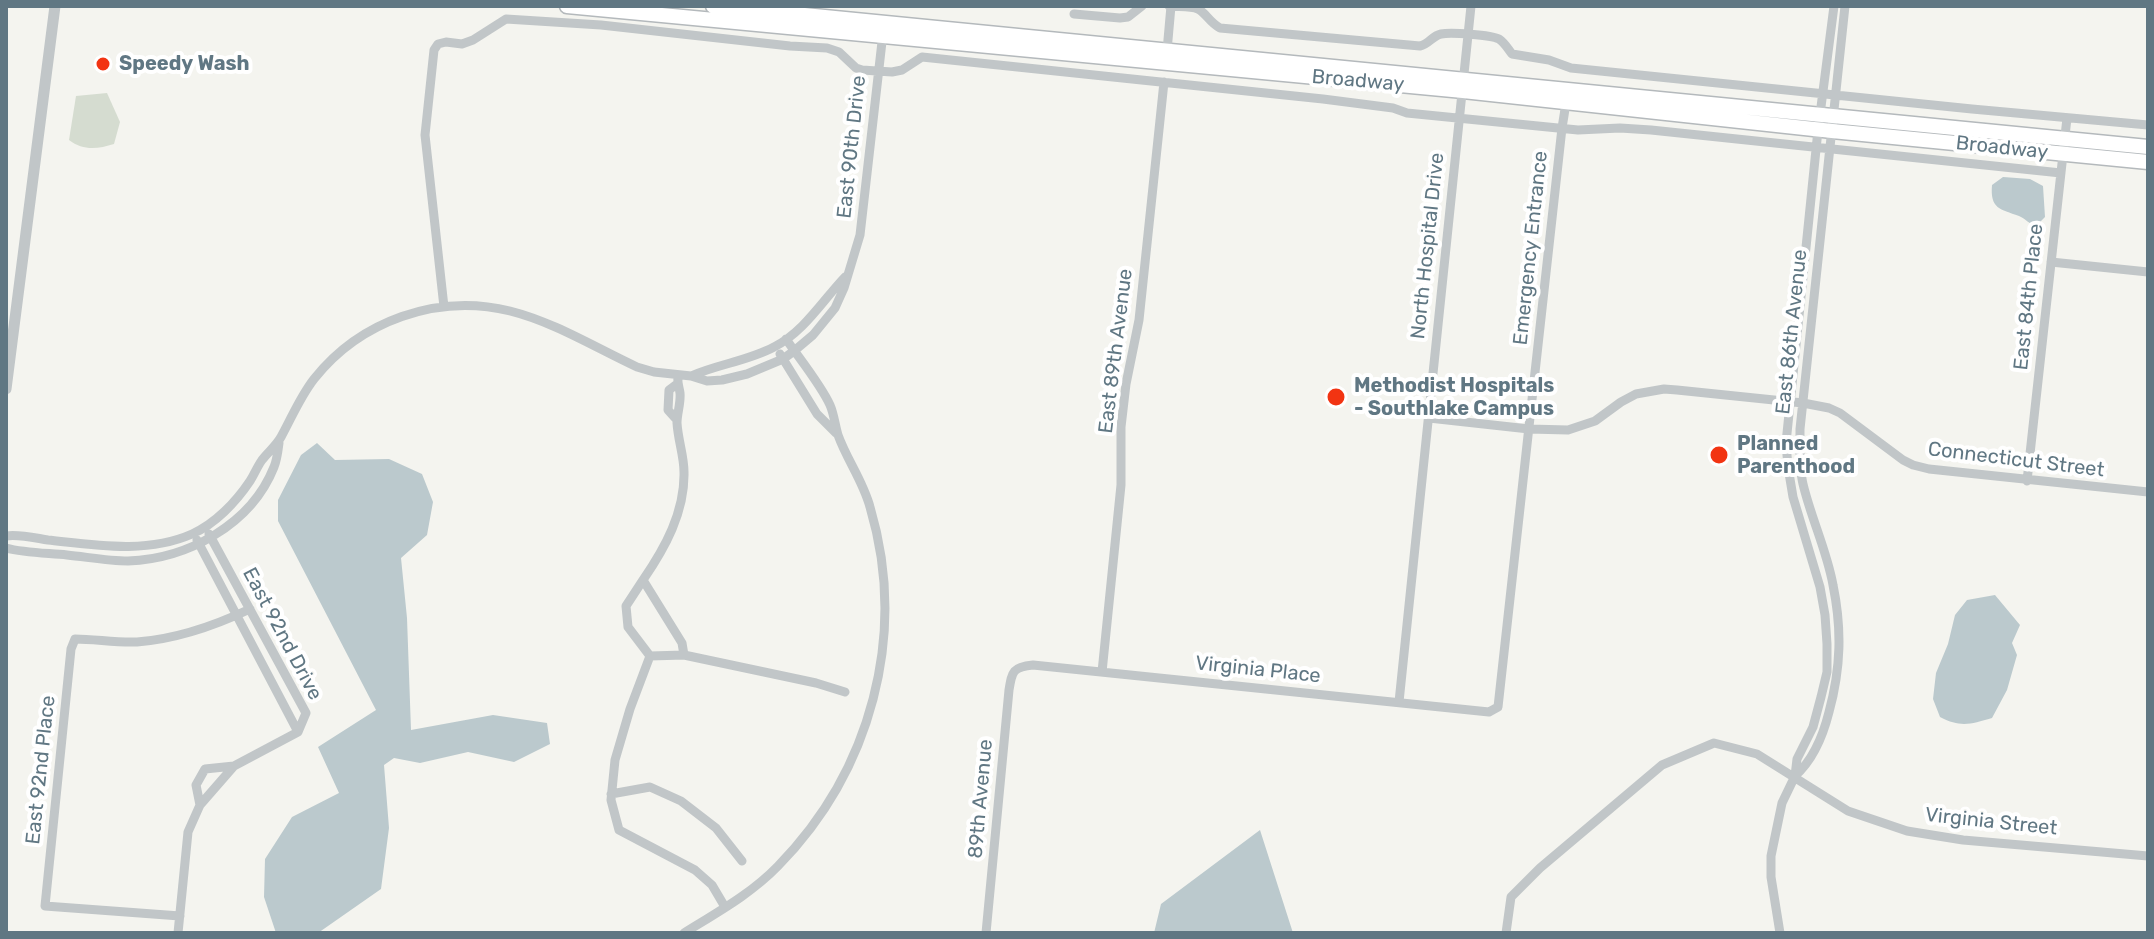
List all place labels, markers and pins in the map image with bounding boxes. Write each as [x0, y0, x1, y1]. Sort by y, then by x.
place label: Speedy Wash [119, 52, 250, 76]
marker: Speedy Wash [94, 55, 112, 73]
place label: Methodist Hospitals - Southlake Campus [1354, 374, 1554, 421]
marker: Methodist Hospitals - Southlake Campus [1325, 386, 1347, 408]
place label: Planned Parenthood [1737, 432, 1855, 479]
marker: Planned Parenthood [1708, 444, 1730, 466]

